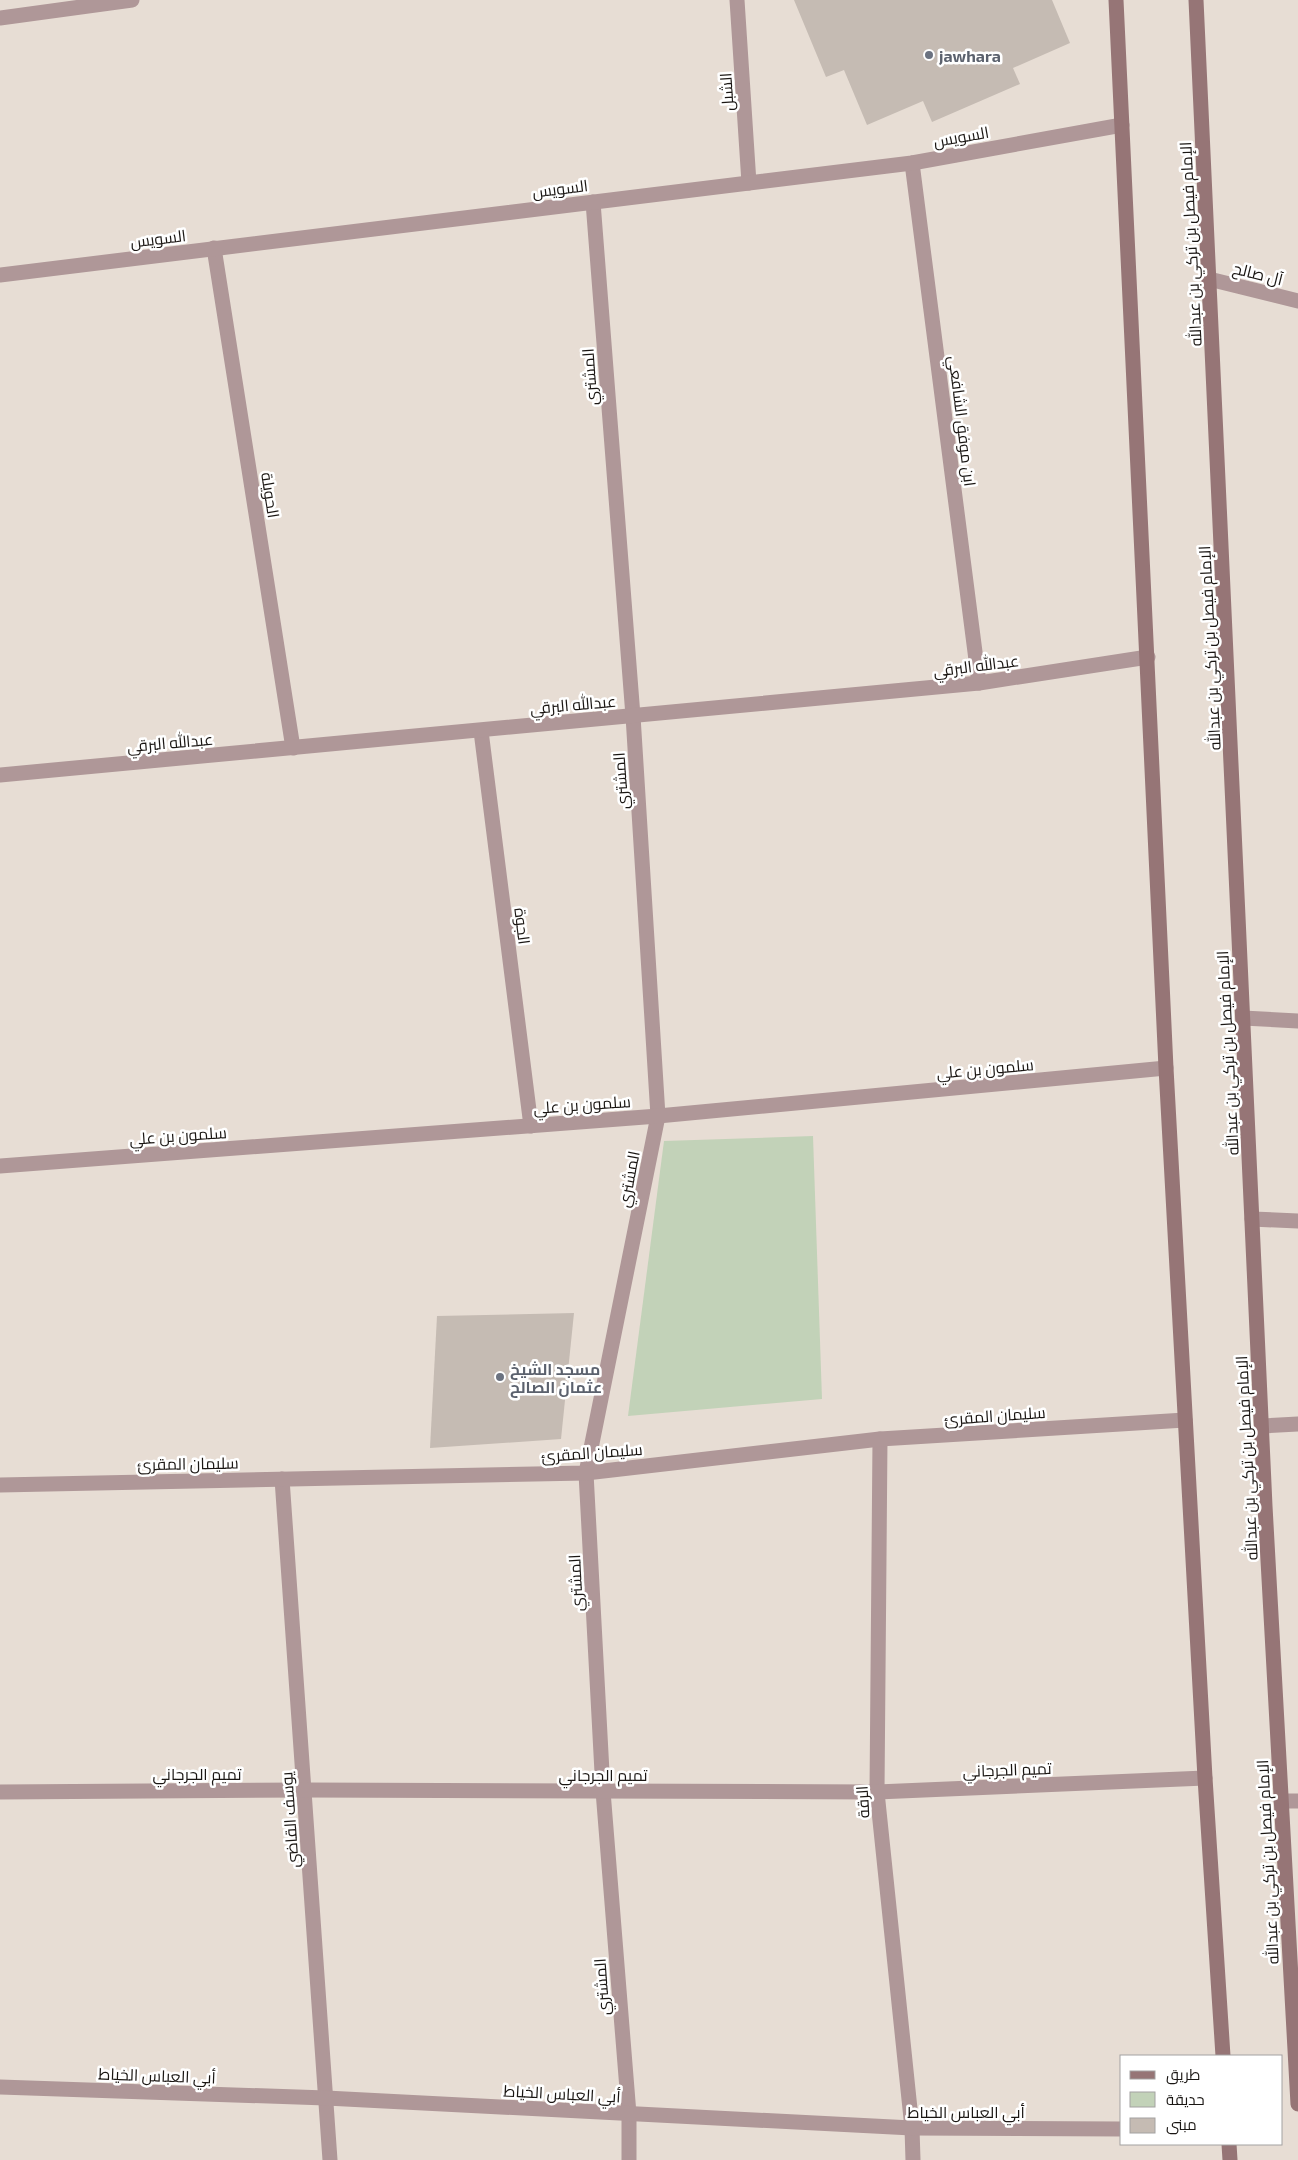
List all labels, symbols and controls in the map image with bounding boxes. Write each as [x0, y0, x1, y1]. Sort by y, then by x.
place label: jawhara [939, 46, 1001, 65]
marker: jawhara [923, 49, 935, 61]
street label: الشبل [715, 72, 739, 112]
street label: السويس [932, 122, 991, 152]
street label: الإمام فيصل بن تركي بن عبدالله [1175, 141, 1210, 347]
street label: السويس [531, 175, 589, 203]
street label: السويس [129, 225, 187, 253]
street label: آل صالح [1230, 258, 1286, 291]
street label: المشتري [578, 348, 605, 406]
street label: ابن موفق الشافعي [941, 354, 980, 488]
street label: الحويلة [257, 471, 284, 519]
street label: الإمام فيصل بن تركي بن عبدالله [1194, 545, 1229, 751]
street label: عبدالله البرقي [932, 650, 1021, 685]
street label: عبدالله البرقي [529, 691, 617, 722]
street label: عبدالله البرقي [126, 729, 214, 760]
street label: المشتري [609, 752, 636, 810]
street label: الجوة [510, 907, 535, 946]
street label: الإمام فيصل بن تركي بن عبدالله [1212, 950, 1247, 1156]
street label: سلمون بن علي [935, 1054, 1035, 1087]
street label: سلمون بن علي [533, 1091, 632, 1122]
street label: سلمون بن علي [129, 1122, 228, 1153]
street label: المشتري [613, 1149, 648, 1210]
street label: الإمام فيصل بن تركي بن عبدالله [1231, 1355, 1266, 1561]
place label: مسجد الشيخ عثمان الصالح [510, 1359, 602, 1398]
marker: مسجد الشيخ عثمان الصالح [494, 1371, 506, 1383]
street label: سليمان المقرئ [944, 1402, 1046, 1430]
street label: سليمان المقرئ [541, 1439, 643, 1467]
street label: سليمان المقرئ [137, 1453, 239, 1475]
street label: المشتري [564, 1554, 591, 1612]
street label: تميم الجرجاني [962, 1758, 1053, 1785]
street label: الإمام فيصل بن تركي بن عبدالله [1252, 1759, 1287, 1965]
street label: تميم الجرجاني [152, 1764, 242, 1788]
street label: تميم الجرجاني [558, 1765, 648, 1789]
street label: يوسف القاضي [276, 1770, 306, 1869]
street label: الرقة [851, 1785, 874, 1819]
street label: المشتري [590, 1958, 617, 2016]
legend [1120, 2055, 1283, 2145]
street label: أبي العباس الخياط [98, 2063, 216, 2092]
text: طريق [1166, 2065, 1200, 2085]
street label: أبي العباس الخياط [503, 2080, 621, 2111]
text: حديقة [1166, 2090, 1205, 2108]
street label: أبي العباس الخياط [907, 2102, 1025, 2126]
text: مبنى [1166, 2115, 1197, 2135]

